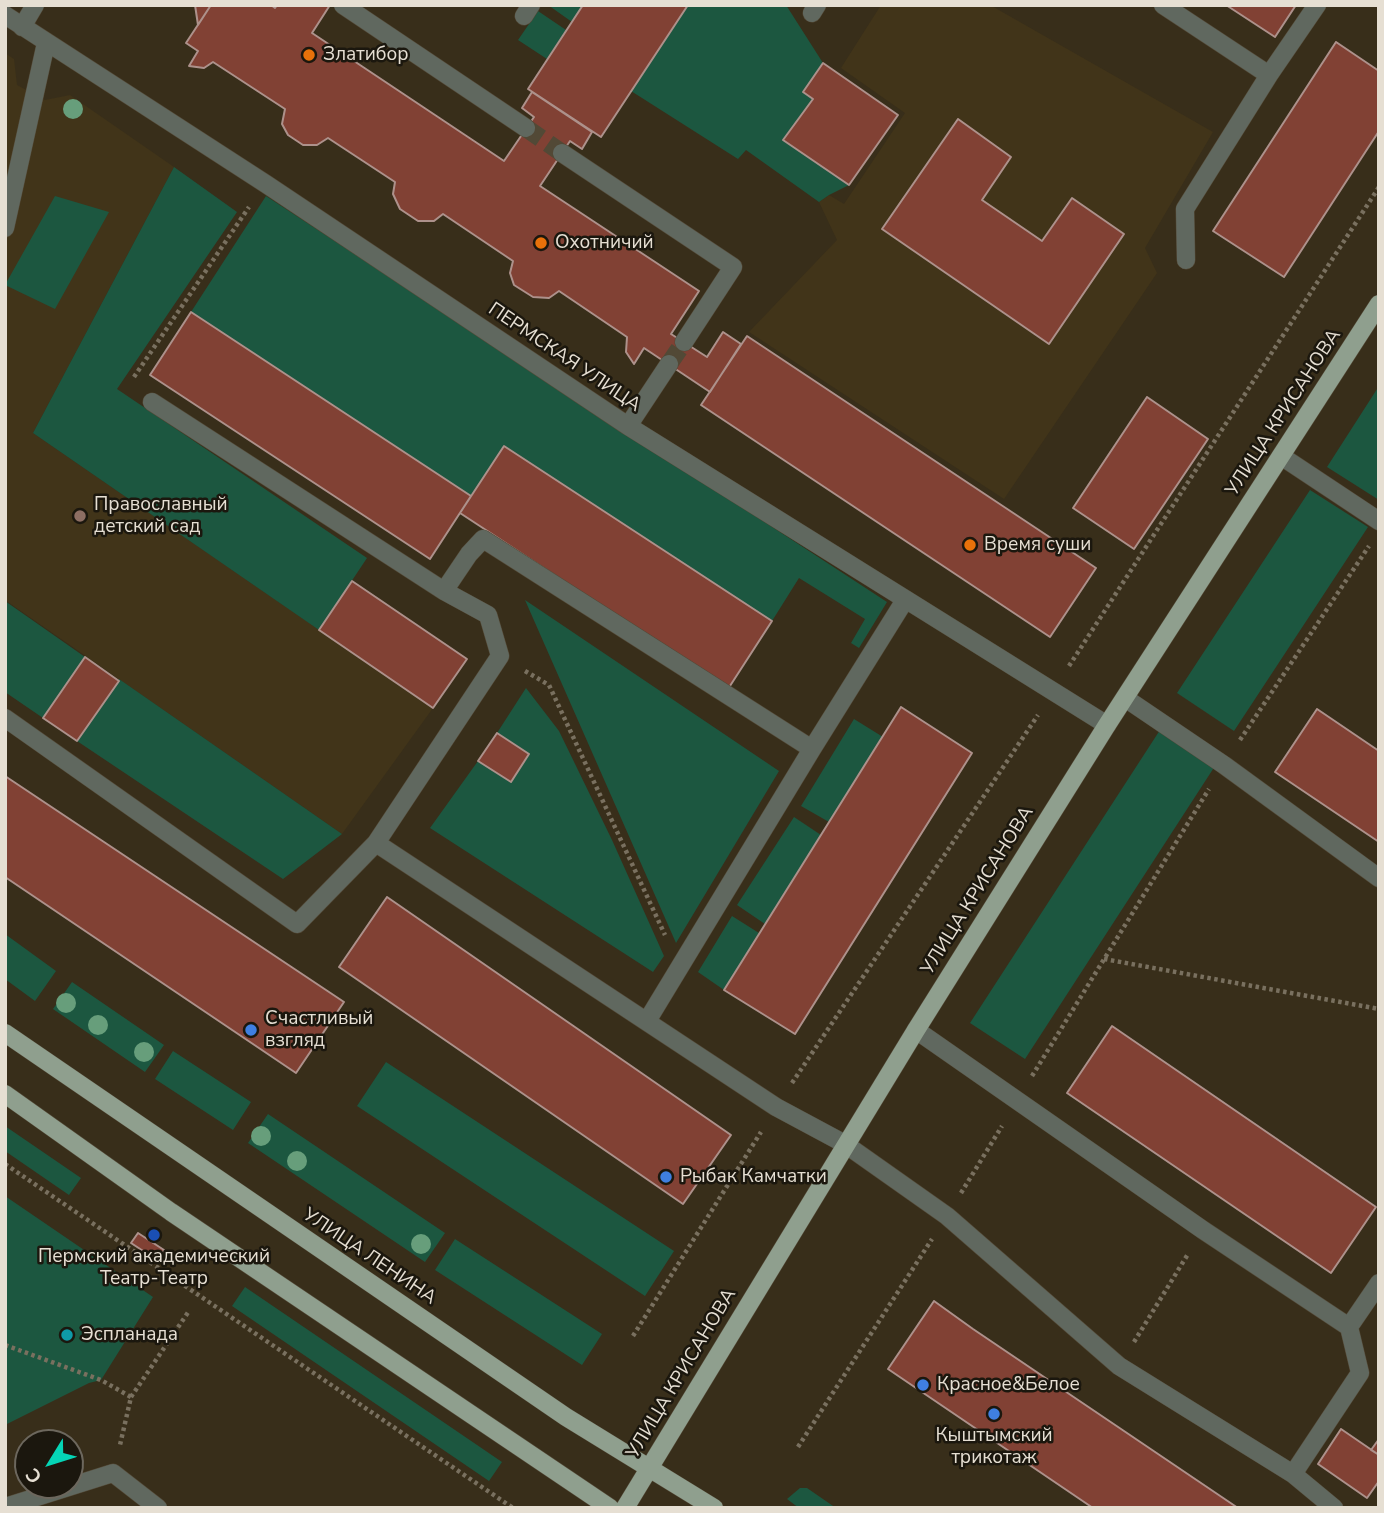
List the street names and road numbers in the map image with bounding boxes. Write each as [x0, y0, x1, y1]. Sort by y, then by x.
street label: ПЕРМСКАЯ УЛИЦА [483, 298, 645, 418]
street label: УЛИЦА КРИСАНОВА [1222, 325, 1346, 501]
street label: УЛИЦА КРИСАНОВА [917, 803, 1039, 979]
street label: УЛИЦА ЛЕНИНА [298, 1204, 440, 1310]
street label: УЛИЦА КРИСАНОВА [622, 1285, 742, 1463]

